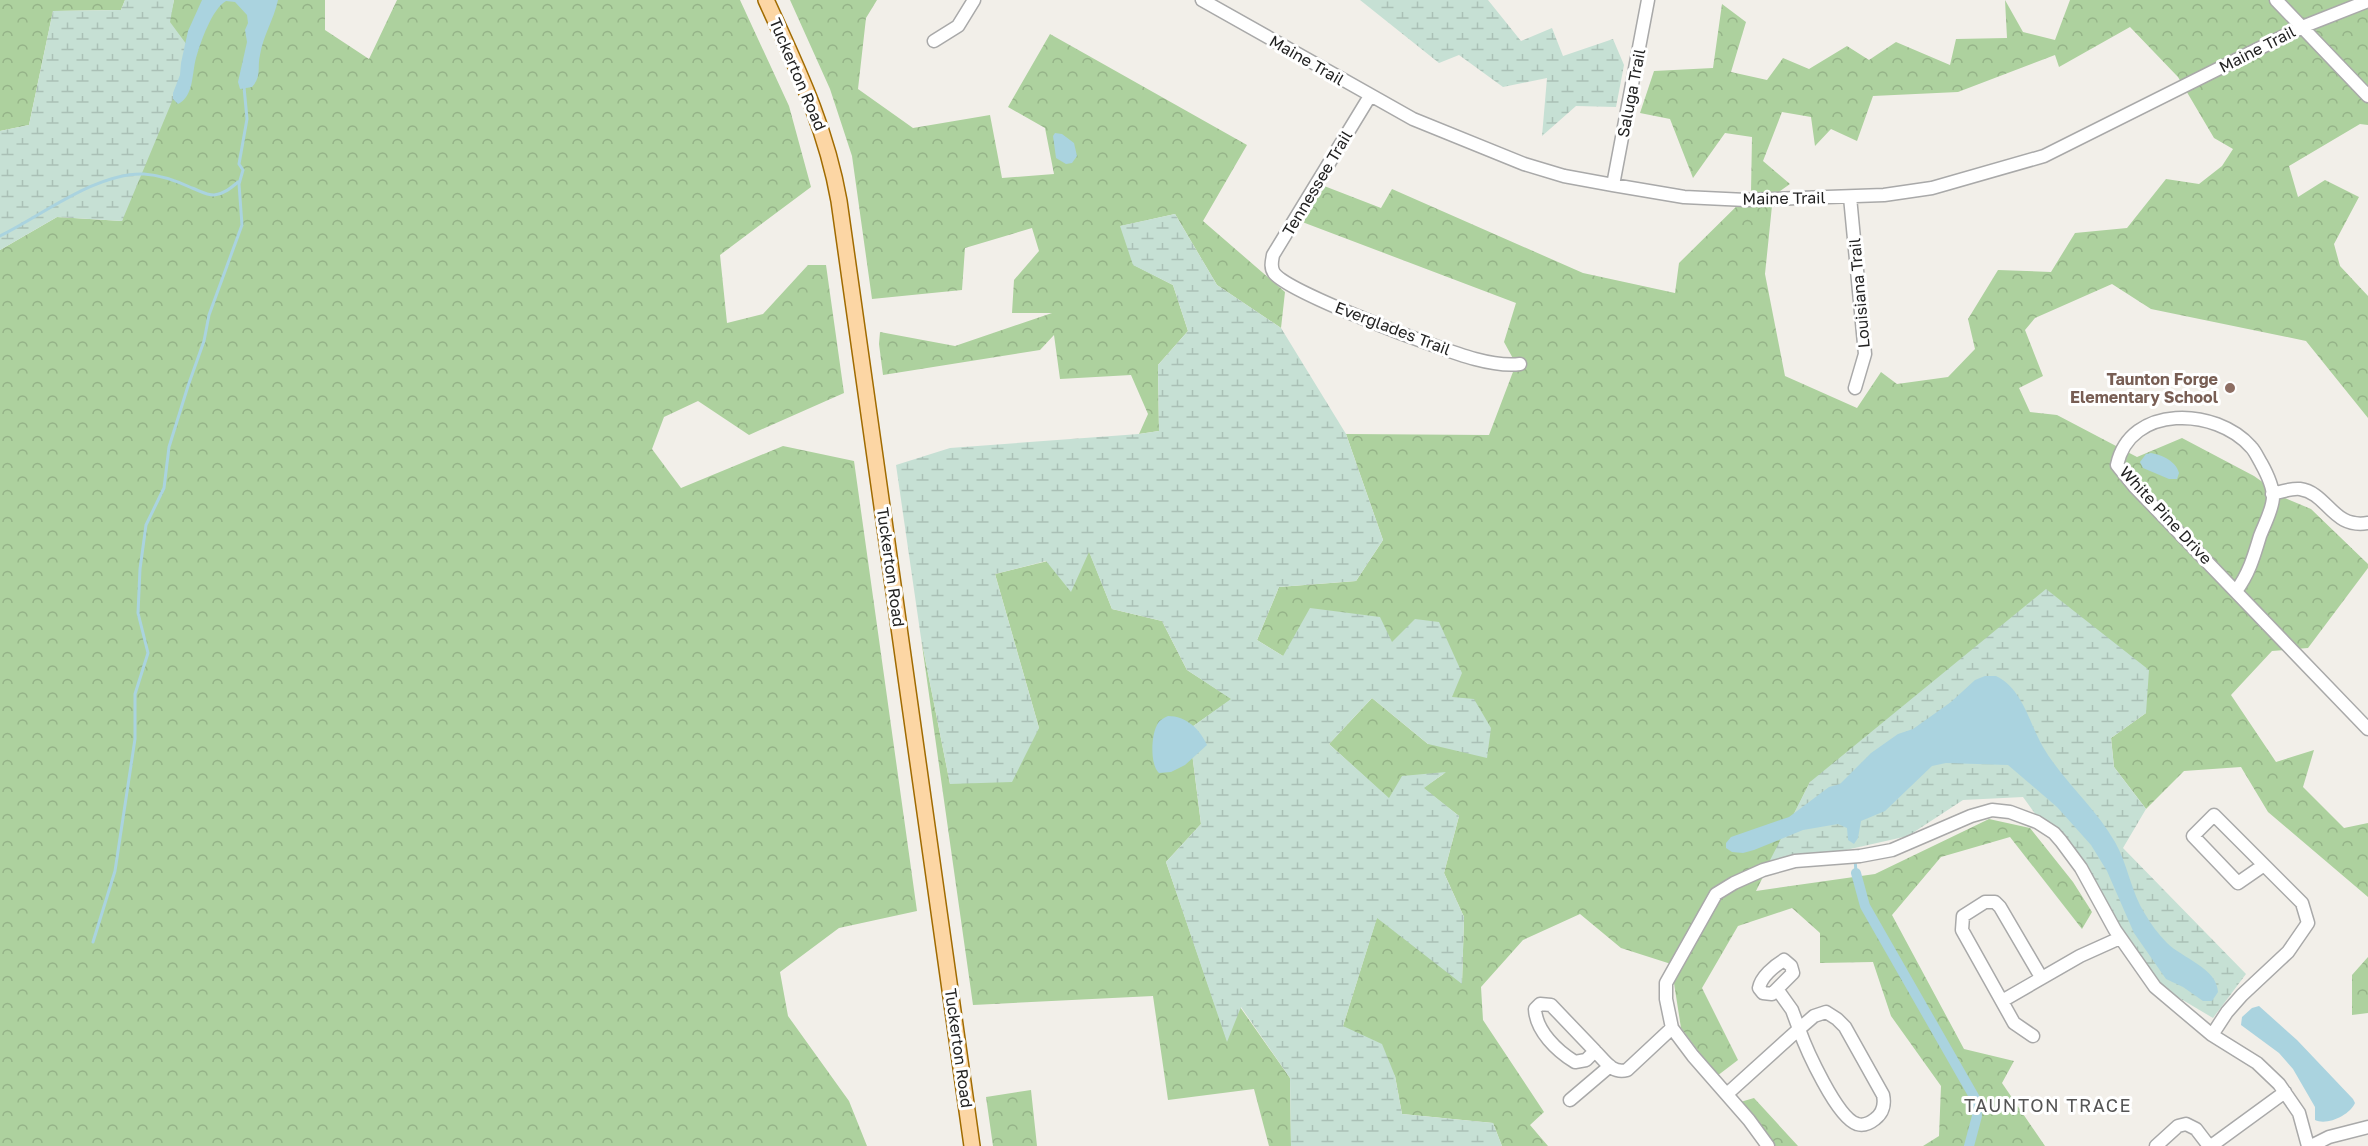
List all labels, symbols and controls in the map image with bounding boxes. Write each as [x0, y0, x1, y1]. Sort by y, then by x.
street label: Tuckerton Road [765, 15, 831, 133]
street label: Maine Trail [2215, 21, 2299, 77]
street label: Maine Trail [1266, 31, 1348, 89]
street label: Saluga Trail [1613, 47, 1649, 139]
street label: Tennessee Trail [1278, 127, 1356, 239]
street label: Maine Trail [1742, 187, 1826, 209]
street label: Louisiana Trail [1844, 237, 1874, 349]
street label: Everglades Trail [1332, 297, 1454, 359]
place label: Taunton Forge Elementary School [2070, 369, 2219, 407]
marker: Taunton Forge Elementary School [2223, 381, 2237, 395]
street label: White Pine Drive [2115, 462, 2217, 568]
street label: Tuckerton Road [873, 506, 909, 628]
street label: Tuckerton Road [941, 987, 977, 1109]
district label: TAUNTON TRACE [1964, 1094, 2132, 1116]

